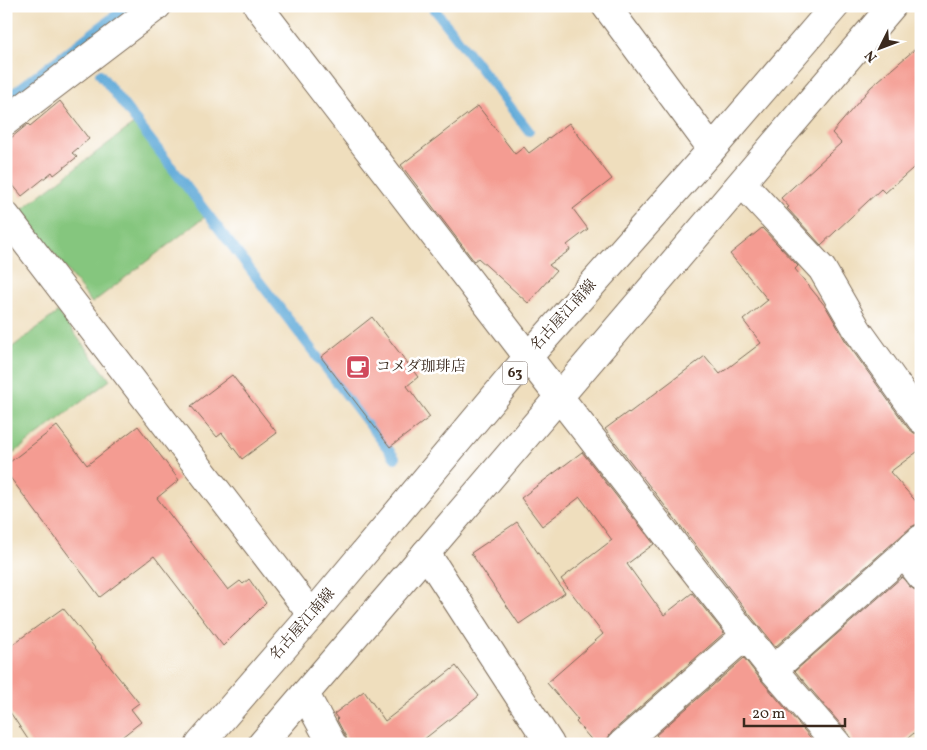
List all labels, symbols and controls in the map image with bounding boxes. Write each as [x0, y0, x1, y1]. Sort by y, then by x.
north arrow [854, 22, 904, 72]
text: N [861, 46, 882, 66]
street label: 名古屋江南線 [526, 276, 602, 356]
cafe icon: コメダ珈琲店 [345, 354, 371, 380]
place label: コメダ珈琲店 [376, 357, 466, 378]
road number: 63 [502, 362, 528, 384]
street label: 名古屋江南線 [266, 584, 340, 666]
scale bar [744, 695, 846, 727]
text: 20 m [752, 704, 785, 725]

